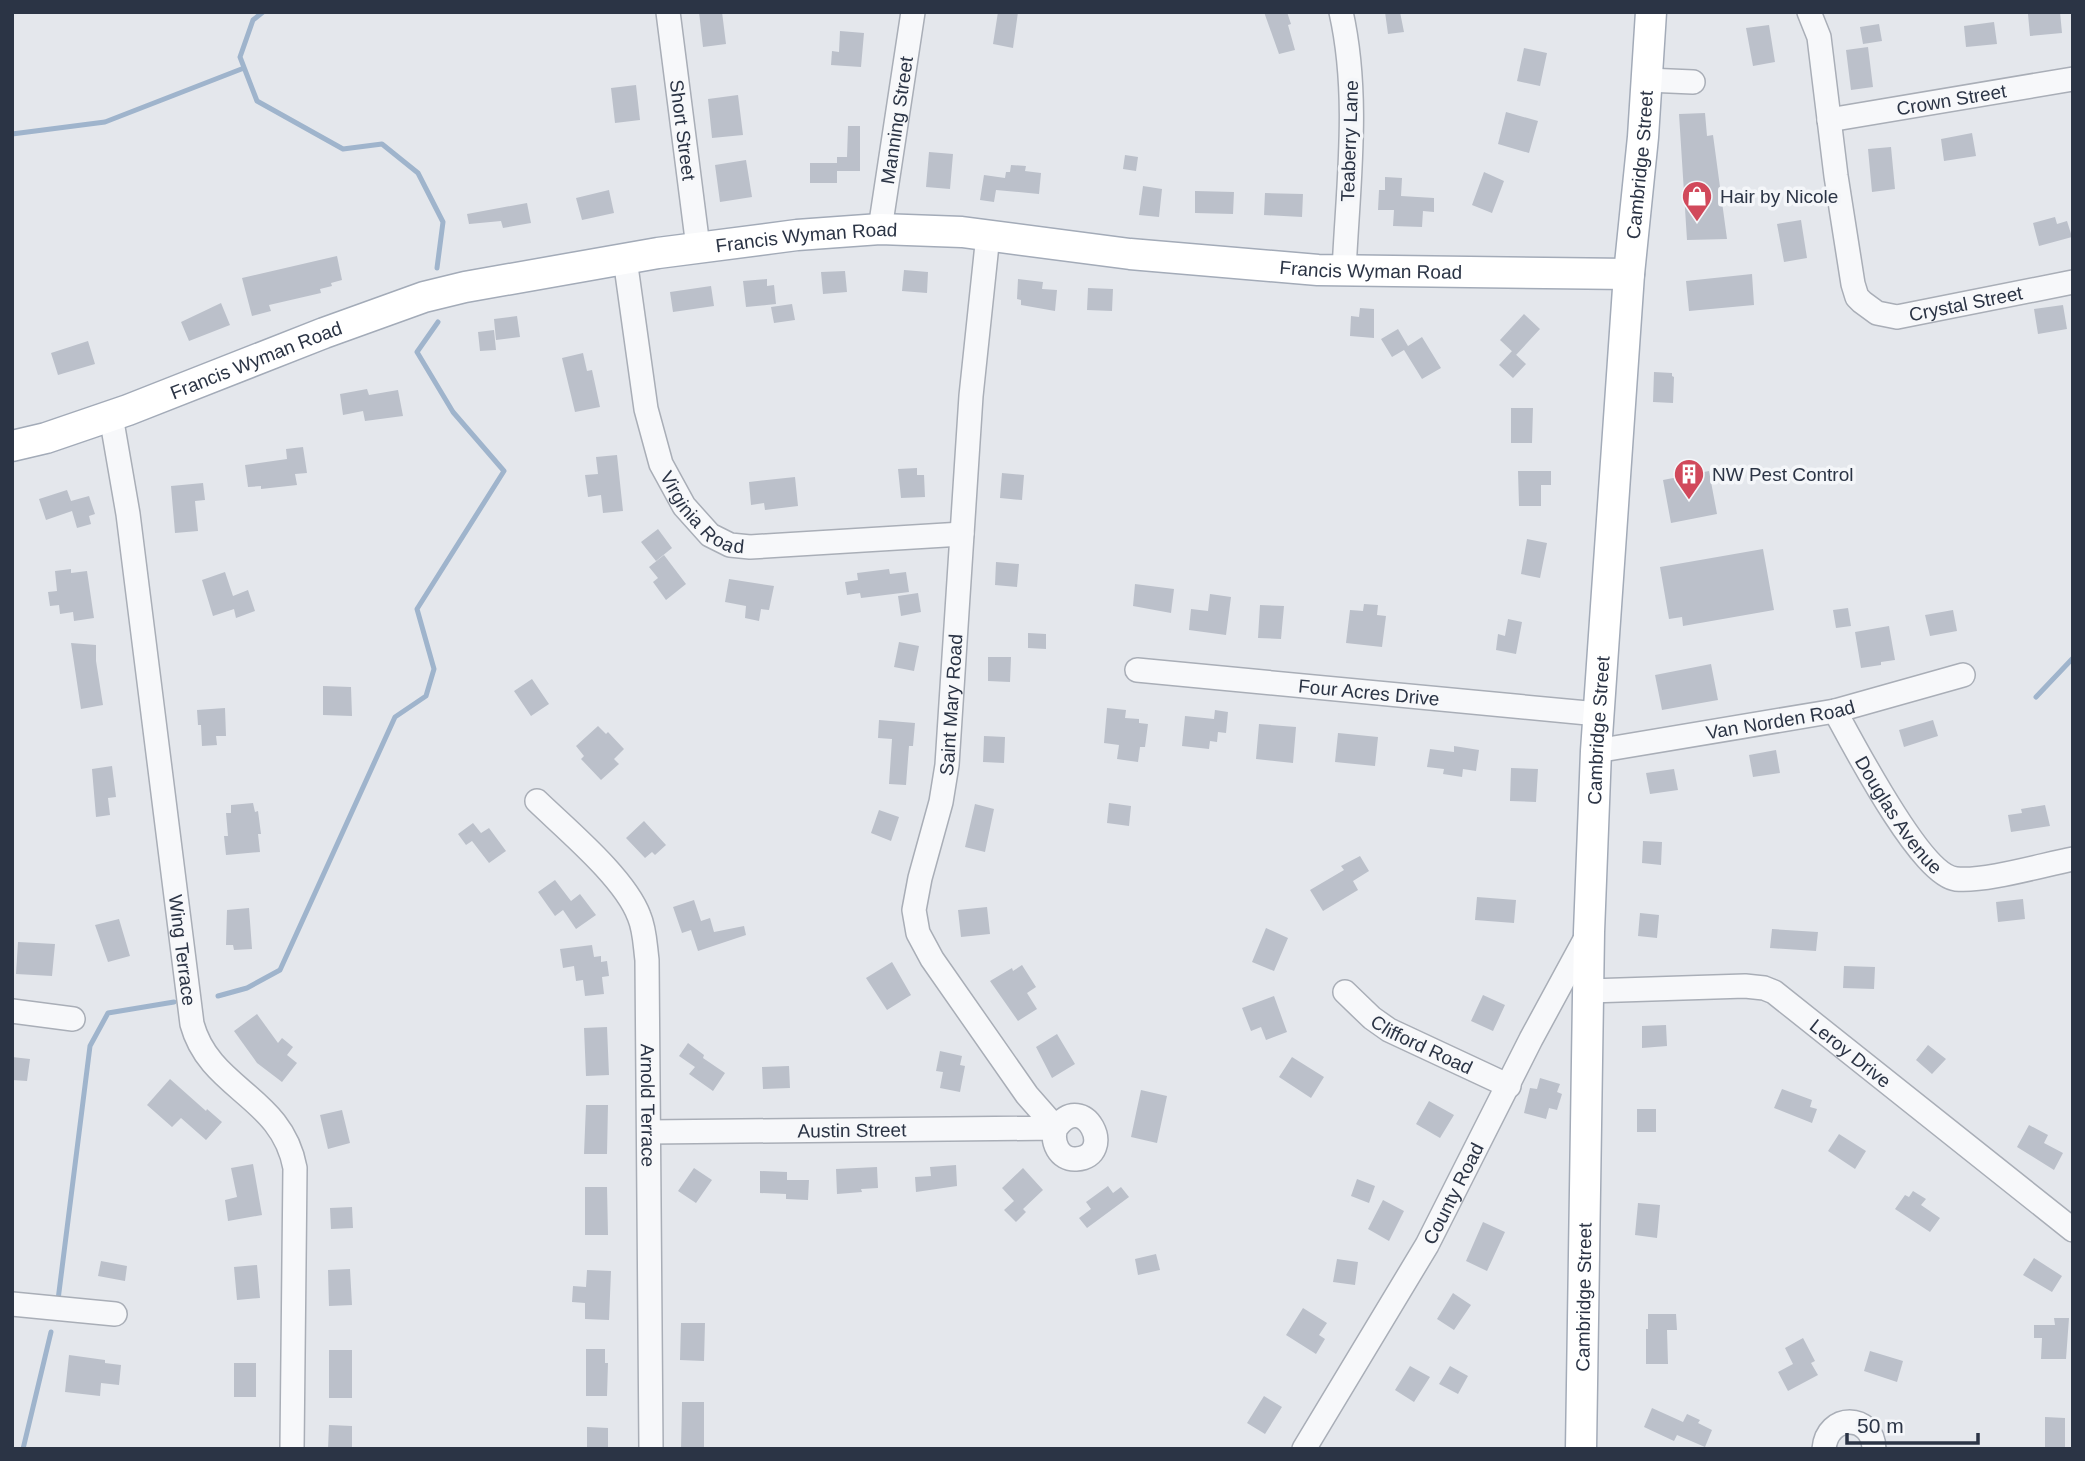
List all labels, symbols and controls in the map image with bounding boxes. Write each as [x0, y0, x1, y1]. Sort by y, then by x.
street label: Manning Street [877, 54, 917, 186]
street label: Short Street [666, 78, 700, 182]
street label: Teaberry Lane [1337, 80, 1362, 202]
street label: Crown Street [1895, 80, 2009, 119]
street label: Cambridge Street [1623, 89, 1657, 240]
shop icon: Hair by Nicole [1680, 179, 1714, 223]
place label: Hair by Nicole [1720, 186, 1838, 207]
street label: Francis Wyman Road [714, 219, 898, 256]
street label: Francis Wyman Road [1279, 257, 1462, 283]
street label: Crystal Street [1907, 282, 2025, 325]
street label: Francis Wyman Road [167, 317, 345, 403]
building icon: NW Pest Control [1672, 457, 1706, 501]
place label: NW Pest Control [1712, 464, 1853, 485]
street label: Virginia Road [656, 468, 745, 557]
street label: Saint Mary Road [935, 633, 966, 777]
street label: Cambridge Street [1584, 655, 1614, 805]
street label: Four Acres Drive [1297, 675, 1440, 710]
street label: Van Norden Road [1704, 696, 1857, 743]
street label: Douglas Avenue [1851, 752, 1946, 878]
street label: Wing Terrace [165, 893, 200, 1007]
street label: Clifford Road [1367, 1011, 1476, 1078]
street label: Leroy Drive [1806, 1015, 1895, 1092]
street label: Arnold Terrace [637, 1044, 659, 1167]
street label: Austin Street [797, 1119, 907, 1142]
street label: County Road [1419, 1139, 1488, 1248]
street label: Cambridge Street [1572, 1222, 1596, 1372]
scale bar [1847, 1402, 1978, 1446]
text: 50 m [1857, 1414, 1904, 1437]

